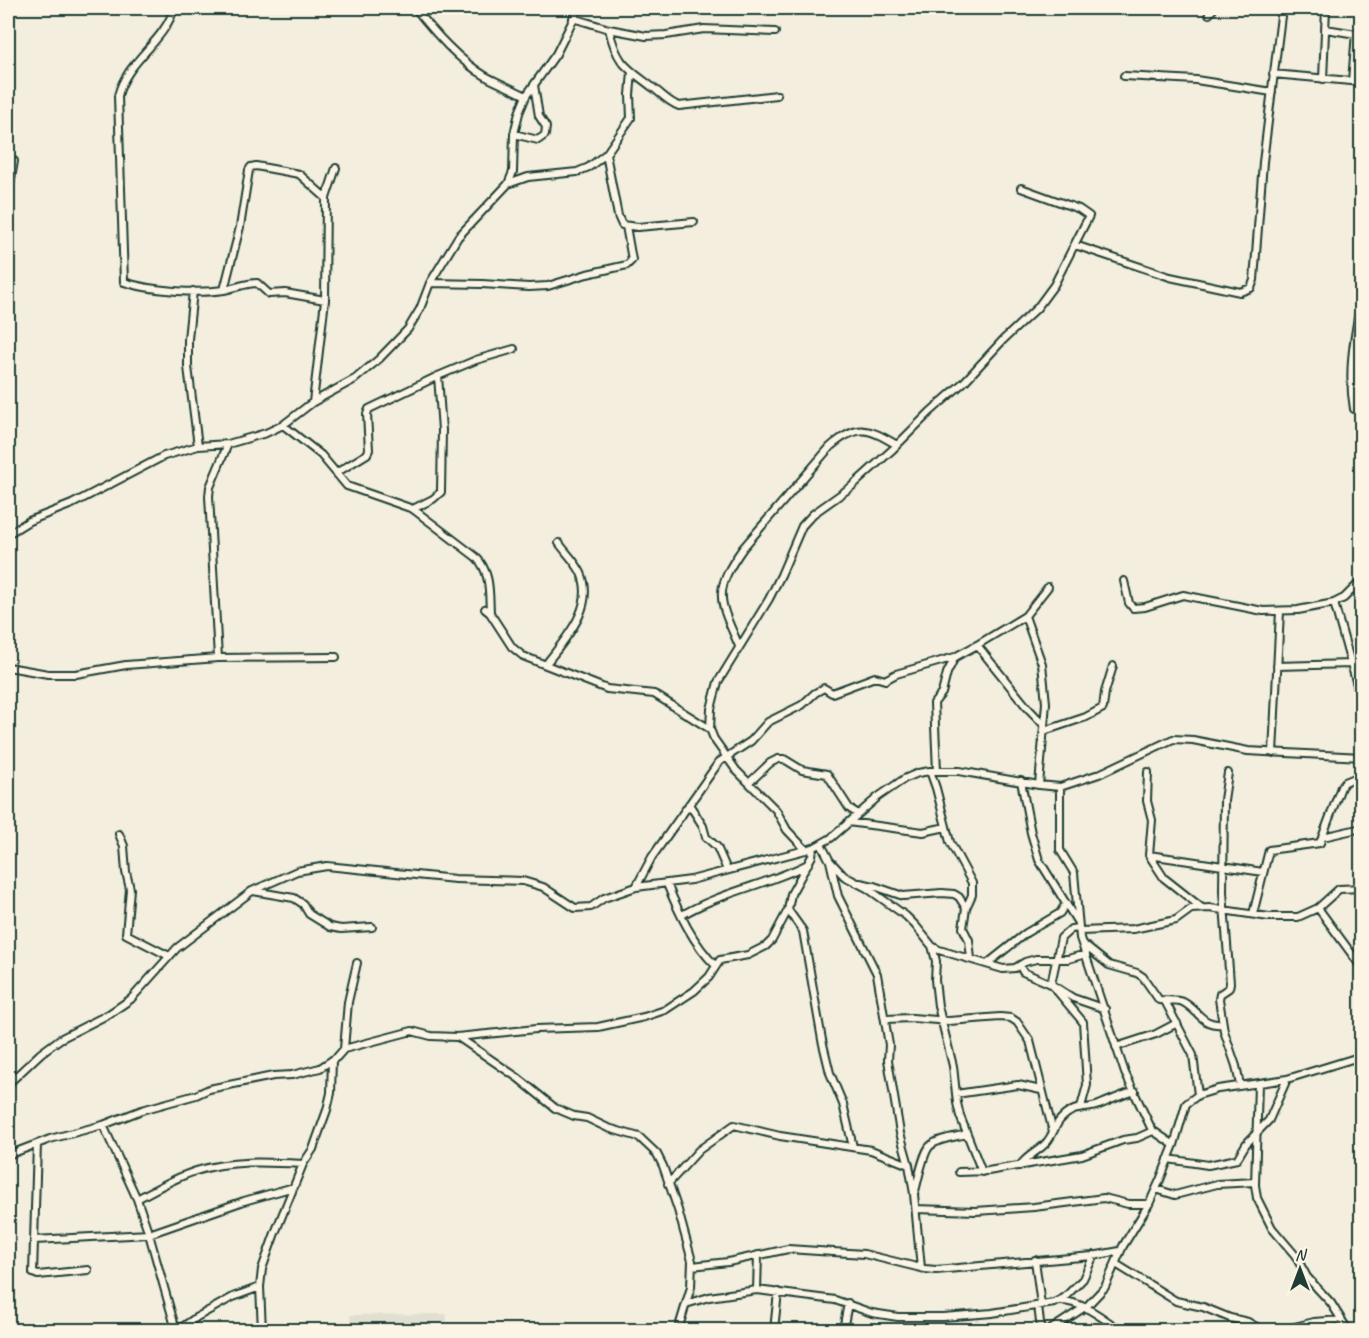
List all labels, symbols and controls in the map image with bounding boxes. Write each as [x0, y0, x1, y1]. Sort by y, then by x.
north arrow [1270, 1239, 1330, 1299]
text: N [1295, 1245, 1308, 1265]

